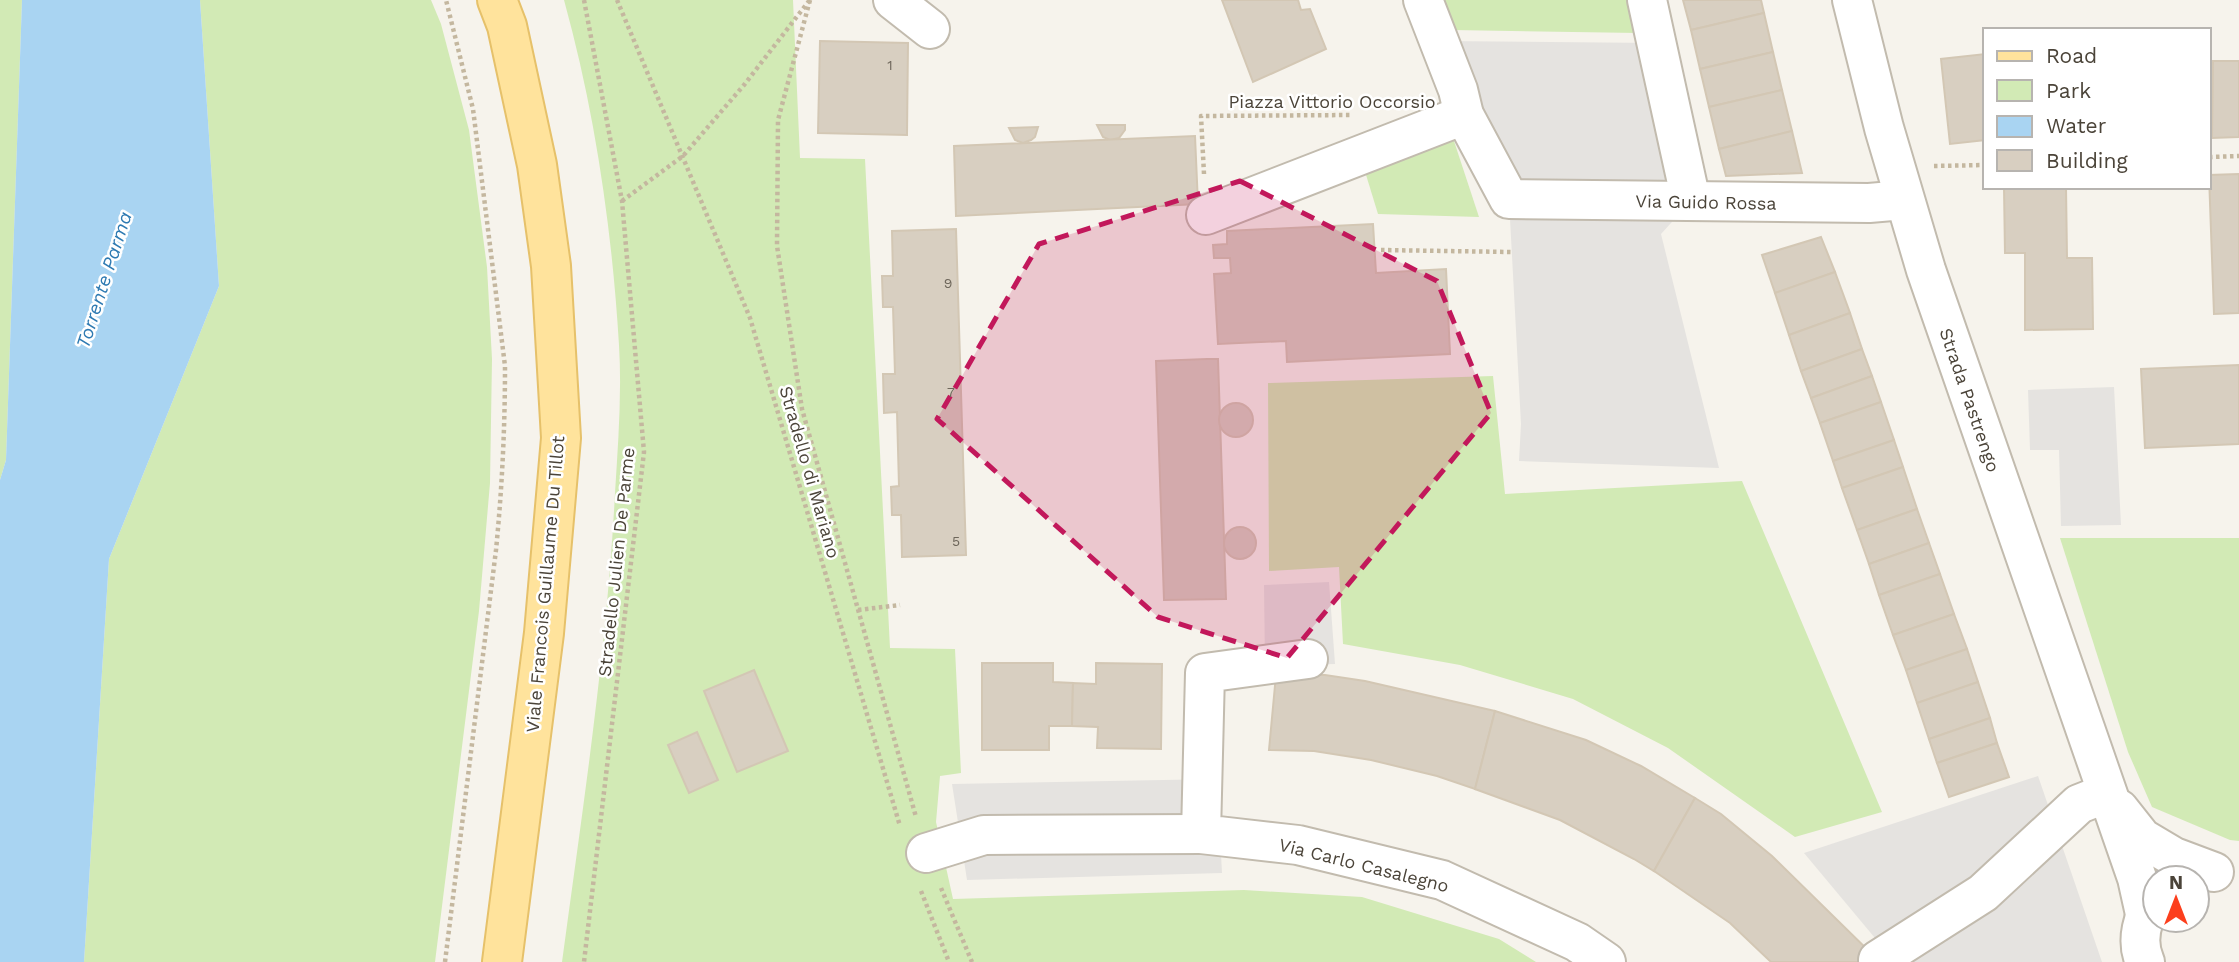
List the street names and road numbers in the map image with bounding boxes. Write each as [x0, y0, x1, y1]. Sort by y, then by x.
street label: Piazza Vittorio Occorsio [1228, 91, 1436, 112]
street label: Via Guido Rossa [1635, 190, 1777, 214]
street label: Strada Pastrengo [1936, 325, 2004, 475]
street label: Stradello di Mariano [775, 384, 845, 560]
street label: Viale Francois Guillaume Du Tillot [522, 434, 568, 733]
street label: Stradello Julien De Parme [594, 446, 638, 678]
street label: Via Carlo Casalegno [1277, 834, 1451, 896]

